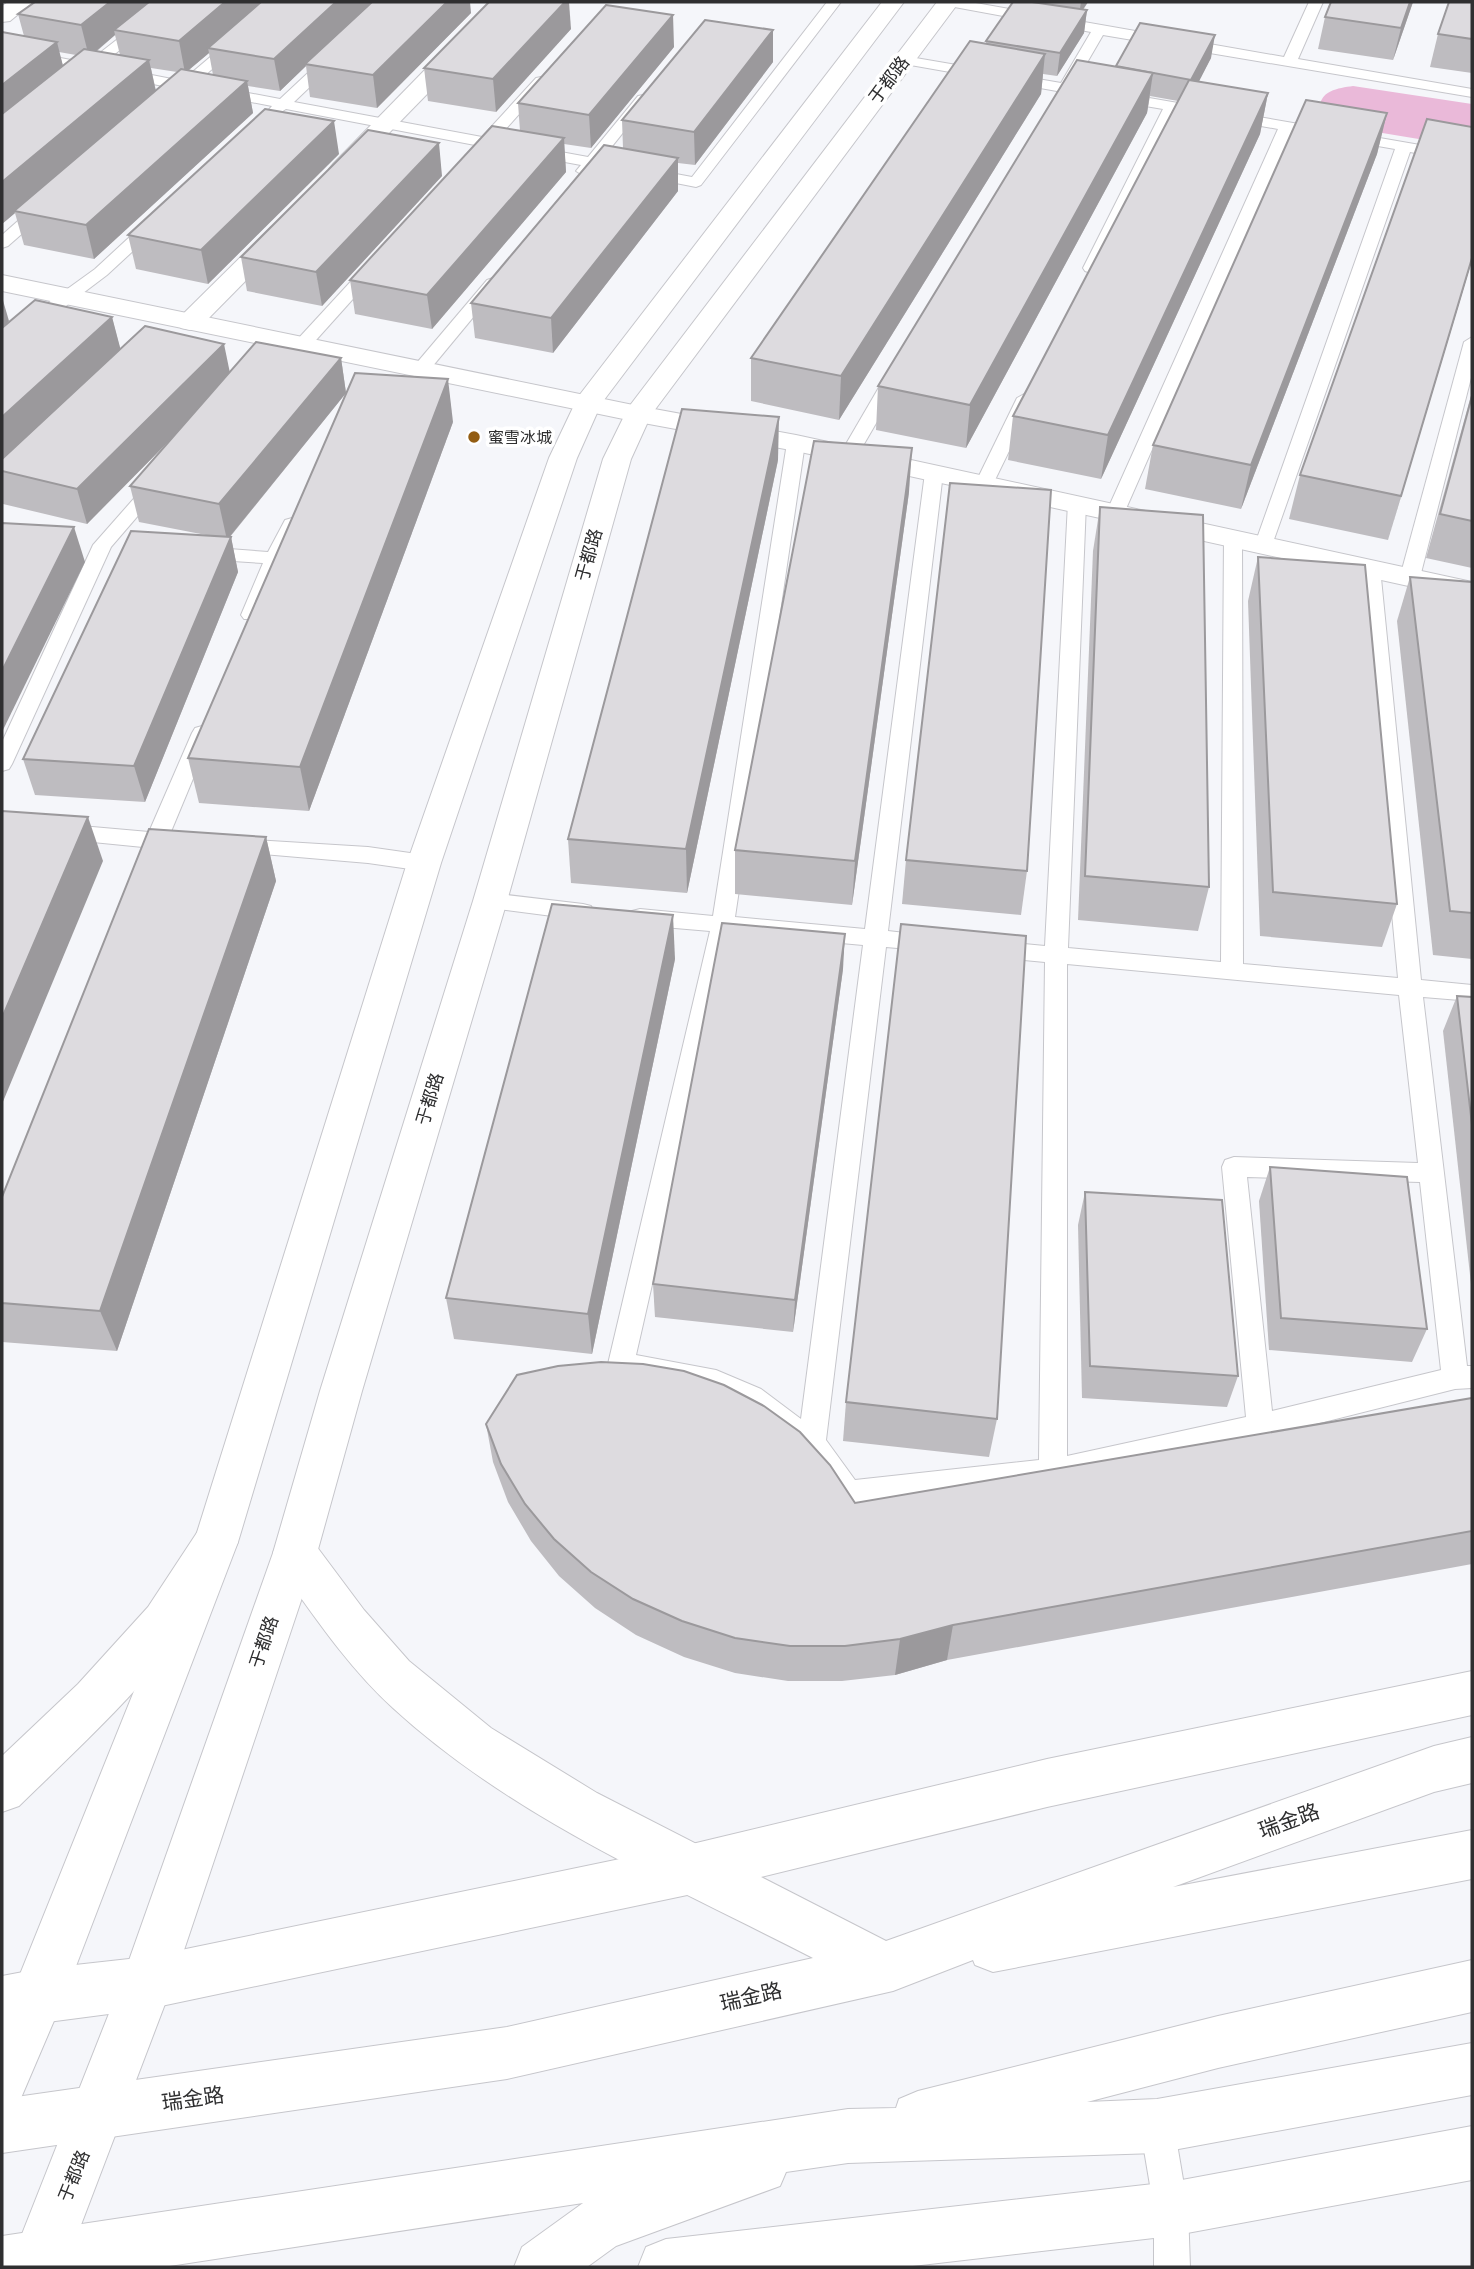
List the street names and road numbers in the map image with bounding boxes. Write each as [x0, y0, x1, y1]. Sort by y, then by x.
street label: 于都路 [865, 52, 913, 108]
street label: 于都路 [572, 526, 606, 584]
street label: 于都路 [413, 1070, 447, 1128]
street label: 于都路 [246, 1613, 282, 1671]
street label: 瑞金路 [1255, 1799, 1322, 1842]
street label: 瑞金路 [718, 1978, 784, 2015]
street label: 瑞金路 [160, 2083, 226, 2114]
street label: 于都路 [55, 2147, 93, 2205]

